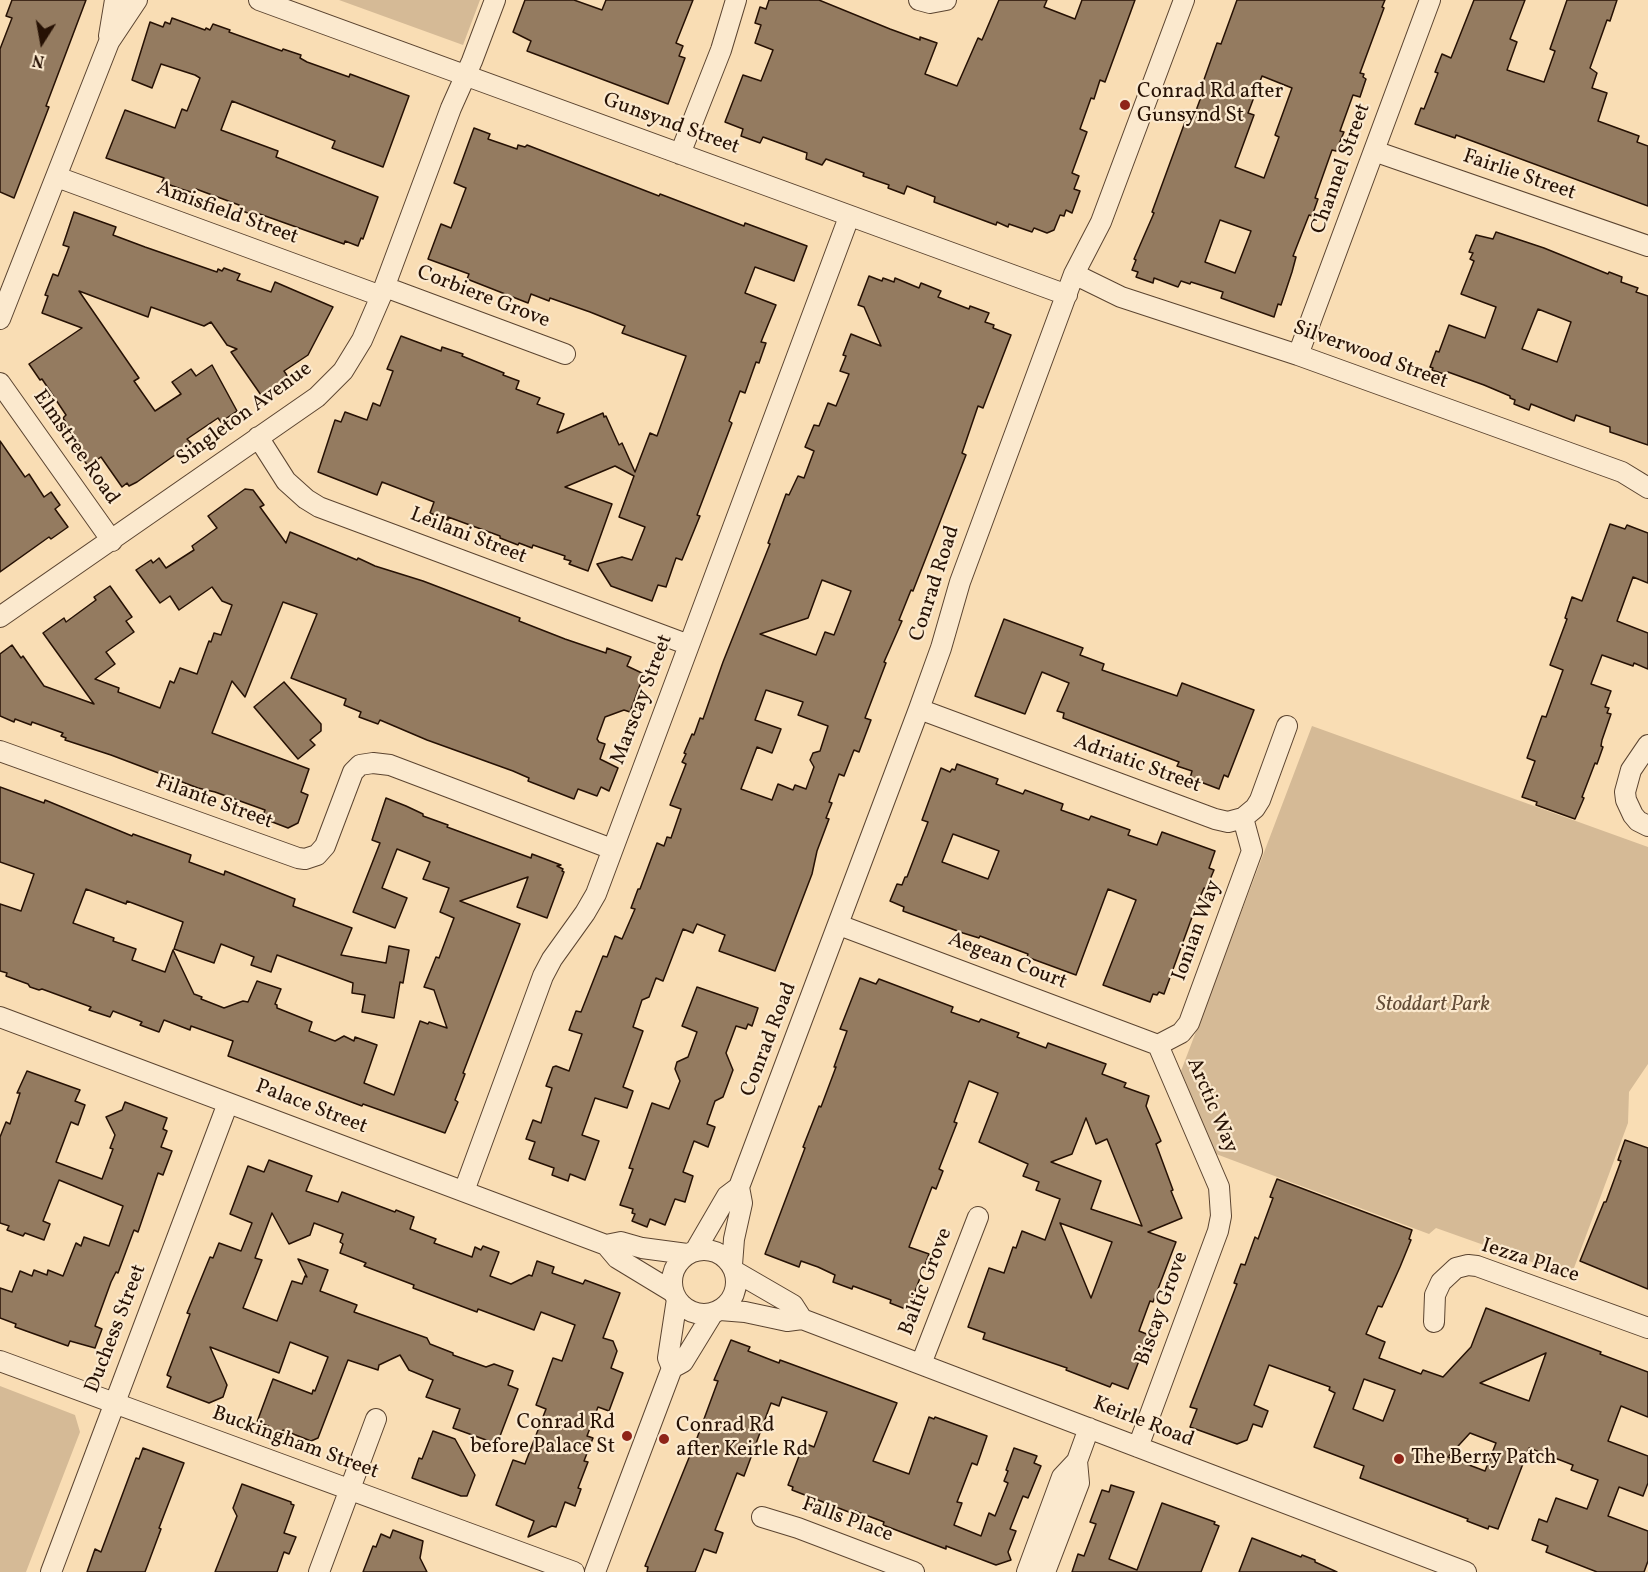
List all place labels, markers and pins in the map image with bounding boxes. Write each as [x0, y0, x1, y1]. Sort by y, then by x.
place label: Conrad Rd after Gunsynd St [1137, 80, 1283, 130]
marker: Conrad Rd after Gunsynd St [1118, 98, 1132, 112]
place label: Conrad Rd before Palace St [470, 1411, 615, 1461]
place label: Conrad Rd after Keirle Rd [676, 1414, 808, 1464]
marker: Conrad Rd before Palace St [620, 1429, 634, 1443]
marker: Conrad Rd after Keirle Rd [657, 1432, 671, 1446]
place label: The Berry Patch [1411, 1446, 1557, 1472]
marker: The Berry Patch [1392, 1452, 1406, 1466]

